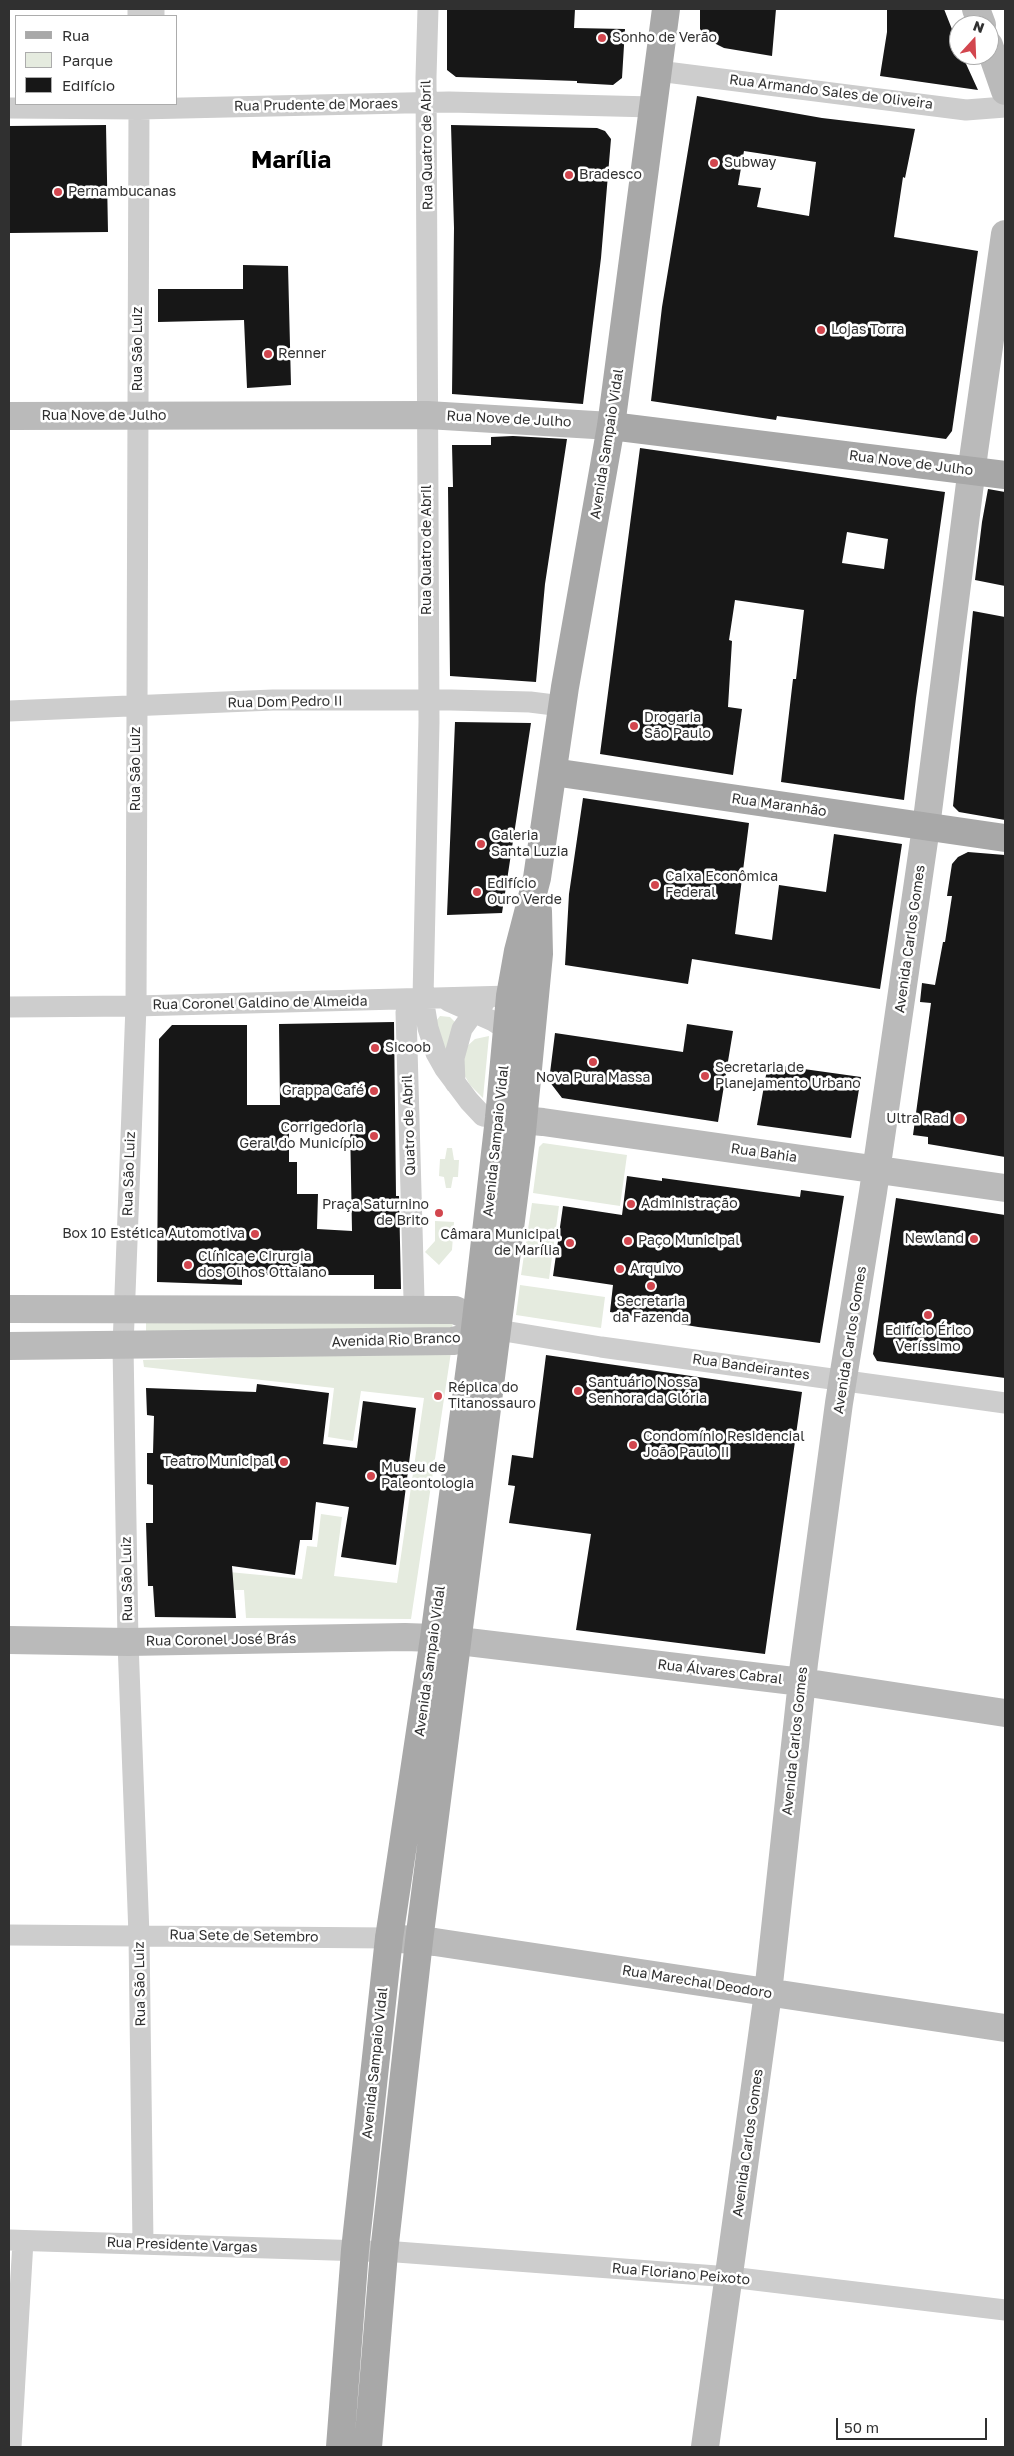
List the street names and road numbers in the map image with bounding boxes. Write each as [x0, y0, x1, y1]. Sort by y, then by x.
street label: Rua Armando Sales de Oliveira [728, 71, 934, 113]
street label: Rua Quatro de Abril [417, 80, 437, 210]
street label: Rua Prudente de Moraes [234, 95, 398, 115]
street label: Rua São Luiz [130, 307, 146, 391]
street label: Avenida Sampaio Vidal [587, 368, 627, 520]
street label: Rua Nove de Julho [446, 407, 572, 431]
street label: Rua Nove de Julho [41, 408, 167, 424]
street label: Rua Nove de Julho [848, 447, 974, 479]
street label: Rua Quatro de Abril [419, 485, 435, 615]
street label: Rua Dom Pedro II [227, 693, 343, 711]
street label: Rua São Luiz [128, 727, 144, 811]
street label: Rua Maranhão [730, 790, 828, 820]
street label: Avenida Carlos Gomes [891, 864, 929, 1014]
street label: Rua Coronel Galdino de Almeida [152, 993, 368, 1013]
street label: Avenida Sampaio Vidal [480, 1064, 512, 1218]
street label: Quatro de Abril [399, 1074, 419, 1176]
street label: Rua São Luiz [119, 1131, 139, 1217]
street label: Rua Bahia [730, 1140, 798, 1166]
street label: Avenida Carlos Gomes [830, 1265, 870, 1415]
street label: Avenida Rio Branco [331, 1329, 461, 1351]
street label: Rua Bandeirantes [691, 1350, 811, 1384]
street label: Rua São Luiz [118, 1536, 136, 1622]
street label: Avenida Sampaio Vidal [411, 1584, 449, 1738]
street label: Rua Coronel José Brás [146, 1630, 296, 1650]
street label: Rua Álvares Cabral [657, 1656, 783, 1688]
street label: Avenida Carlos Gomes [779, 1666, 811, 1816]
street label: Rua Sete de Setembro [169, 1926, 319, 1946]
street label: Rua São Luiz [131, 1941, 149, 2027]
street label: Rua Marechal Deodoro [621, 1962, 773, 2002]
street label: Avenida Sampaio Vidal [359, 1986, 391, 2140]
street label: Avenida Carlos Gomes [729, 2068, 767, 2218]
street label: Rua Presidente Vargas [106, 2234, 258, 2256]
street label: Rua Floriano Peixoto [611, 2260, 751, 2288]

